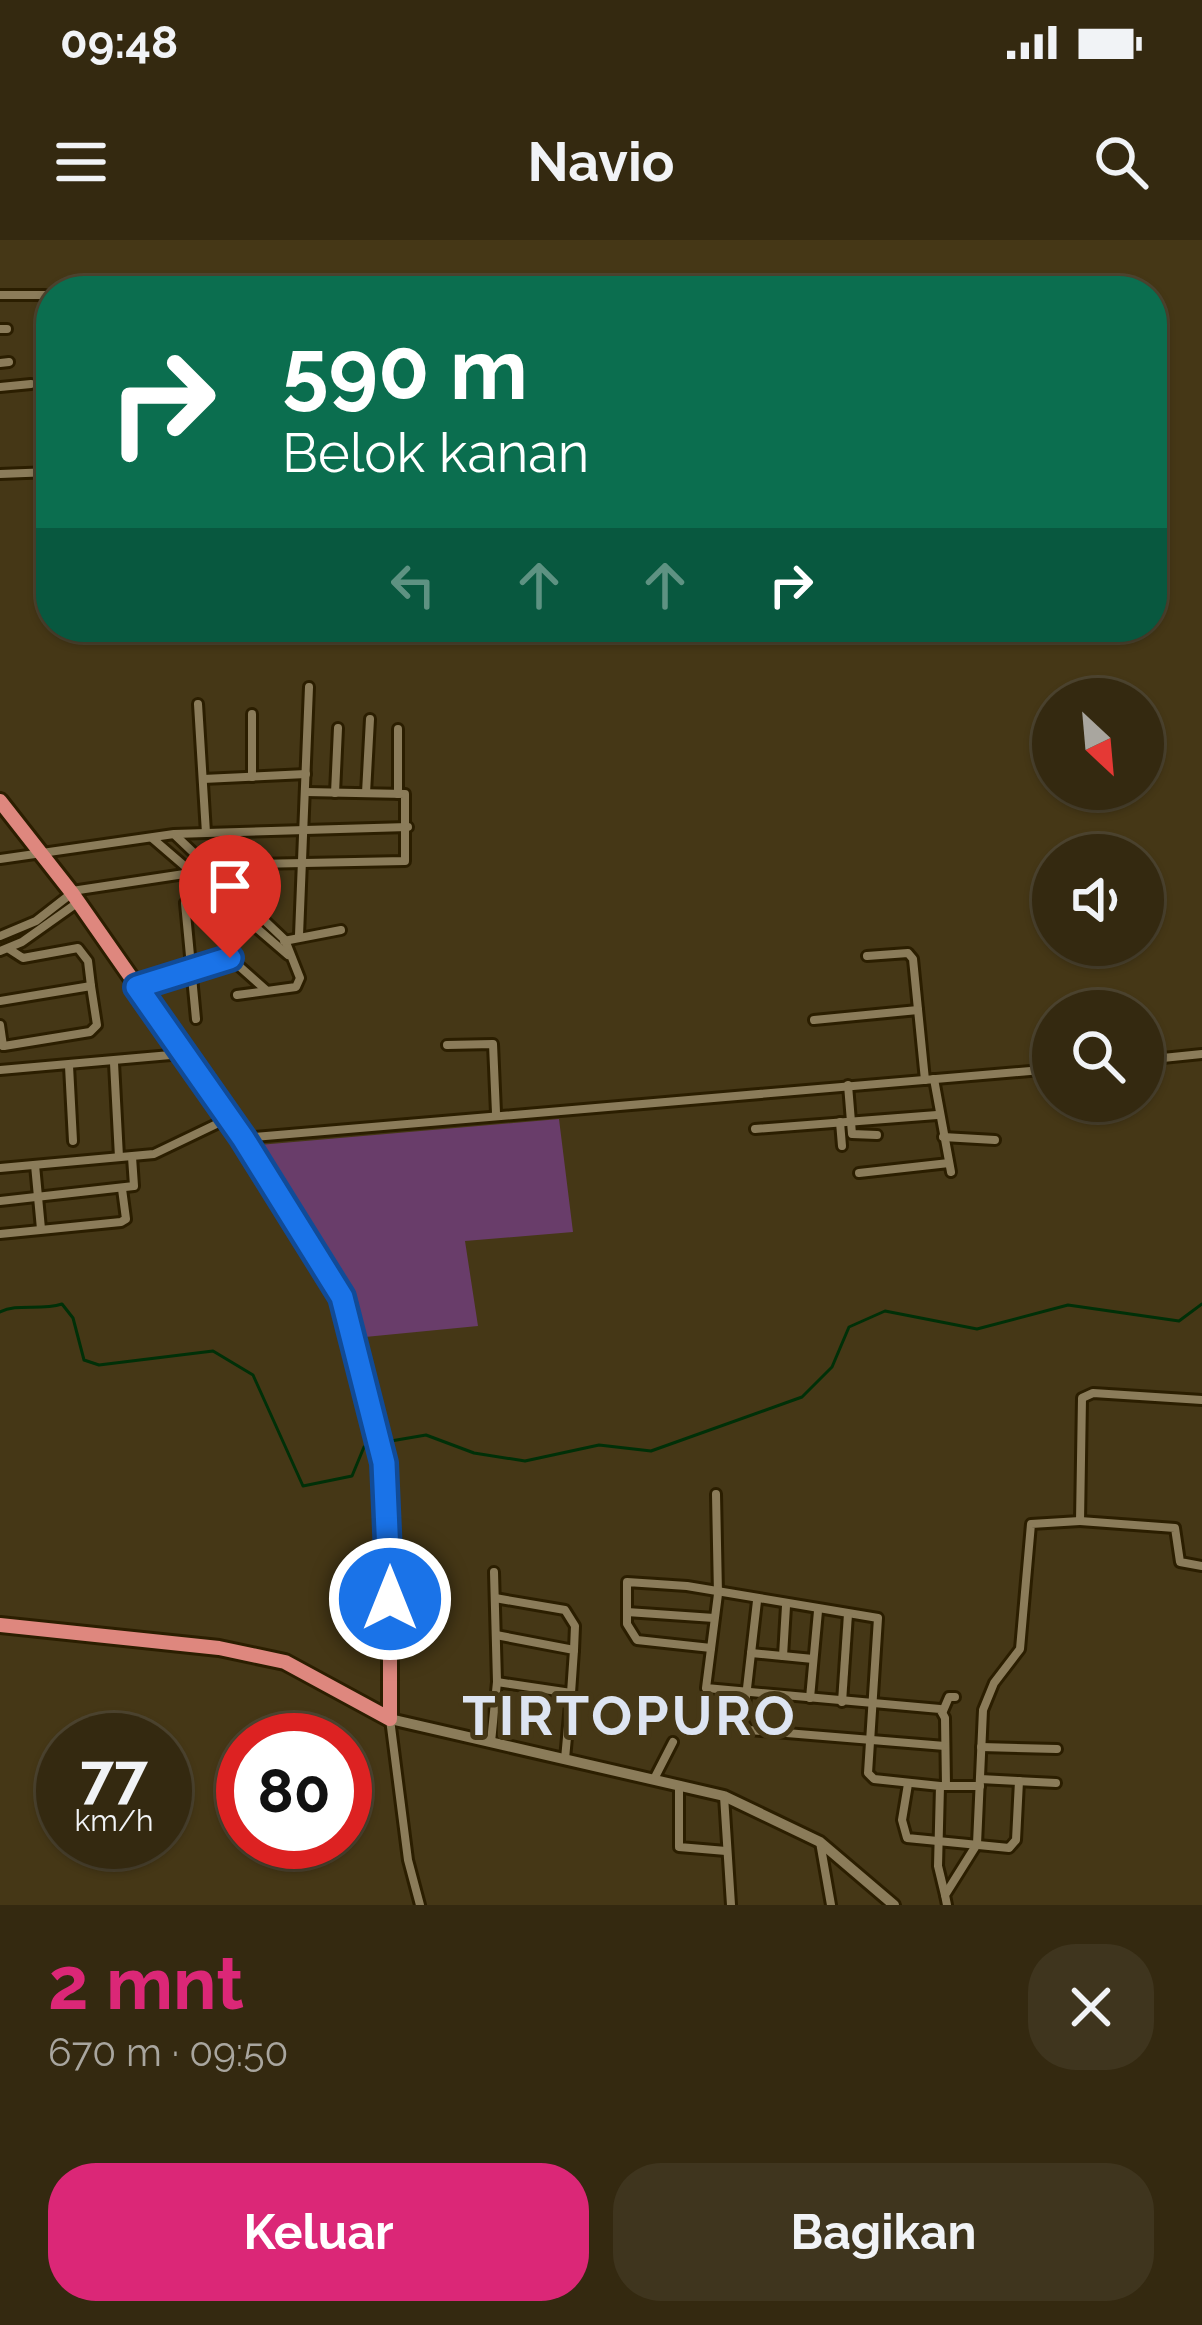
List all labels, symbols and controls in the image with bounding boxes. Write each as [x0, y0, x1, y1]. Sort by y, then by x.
text: 09:48 [60, 16, 178, 69]
icon: menu [48, 129, 114, 195]
icon: search [1088, 129, 1154, 195]
text: Navio [527, 130, 675, 194]
text: 590 m [282, 320, 528, 419]
icon: right [84, 324, 240, 480]
text: Belok kanan [282, 421, 589, 485]
icon: left [380, 552, 446, 618]
icon: ahead [506, 552, 572, 618]
icon: ahead [632, 552, 698, 618]
icon: right [758, 552, 824, 618]
north arrow [1032, 678, 1164, 810]
map controls [1032, 678, 1164, 1122]
button: sound [1032, 834, 1164, 966]
pin [179, 835, 281, 958]
icon: arrive [197, 853, 263, 919]
button: search [1032, 990, 1164, 1122]
position arrow [327, 1536, 453, 1662]
district label: TIRTOPURO [462, 1684, 798, 1748]
speed limit sign: 80 [216, 1713, 372, 1869]
text: 77 [80, 1741, 148, 1811]
text: km/h [74, 1803, 154, 1838]
text: 2 mnt [48, 1941, 244, 2026]
button: close [1028, 1944, 1154, 2070]
text: 670 m · 09:50 [48, 2029, 288, 2075]
button: Keluar [48, 2163, 589, 2301]
button: Bagikan [613, 2163, 1154, 2301]

